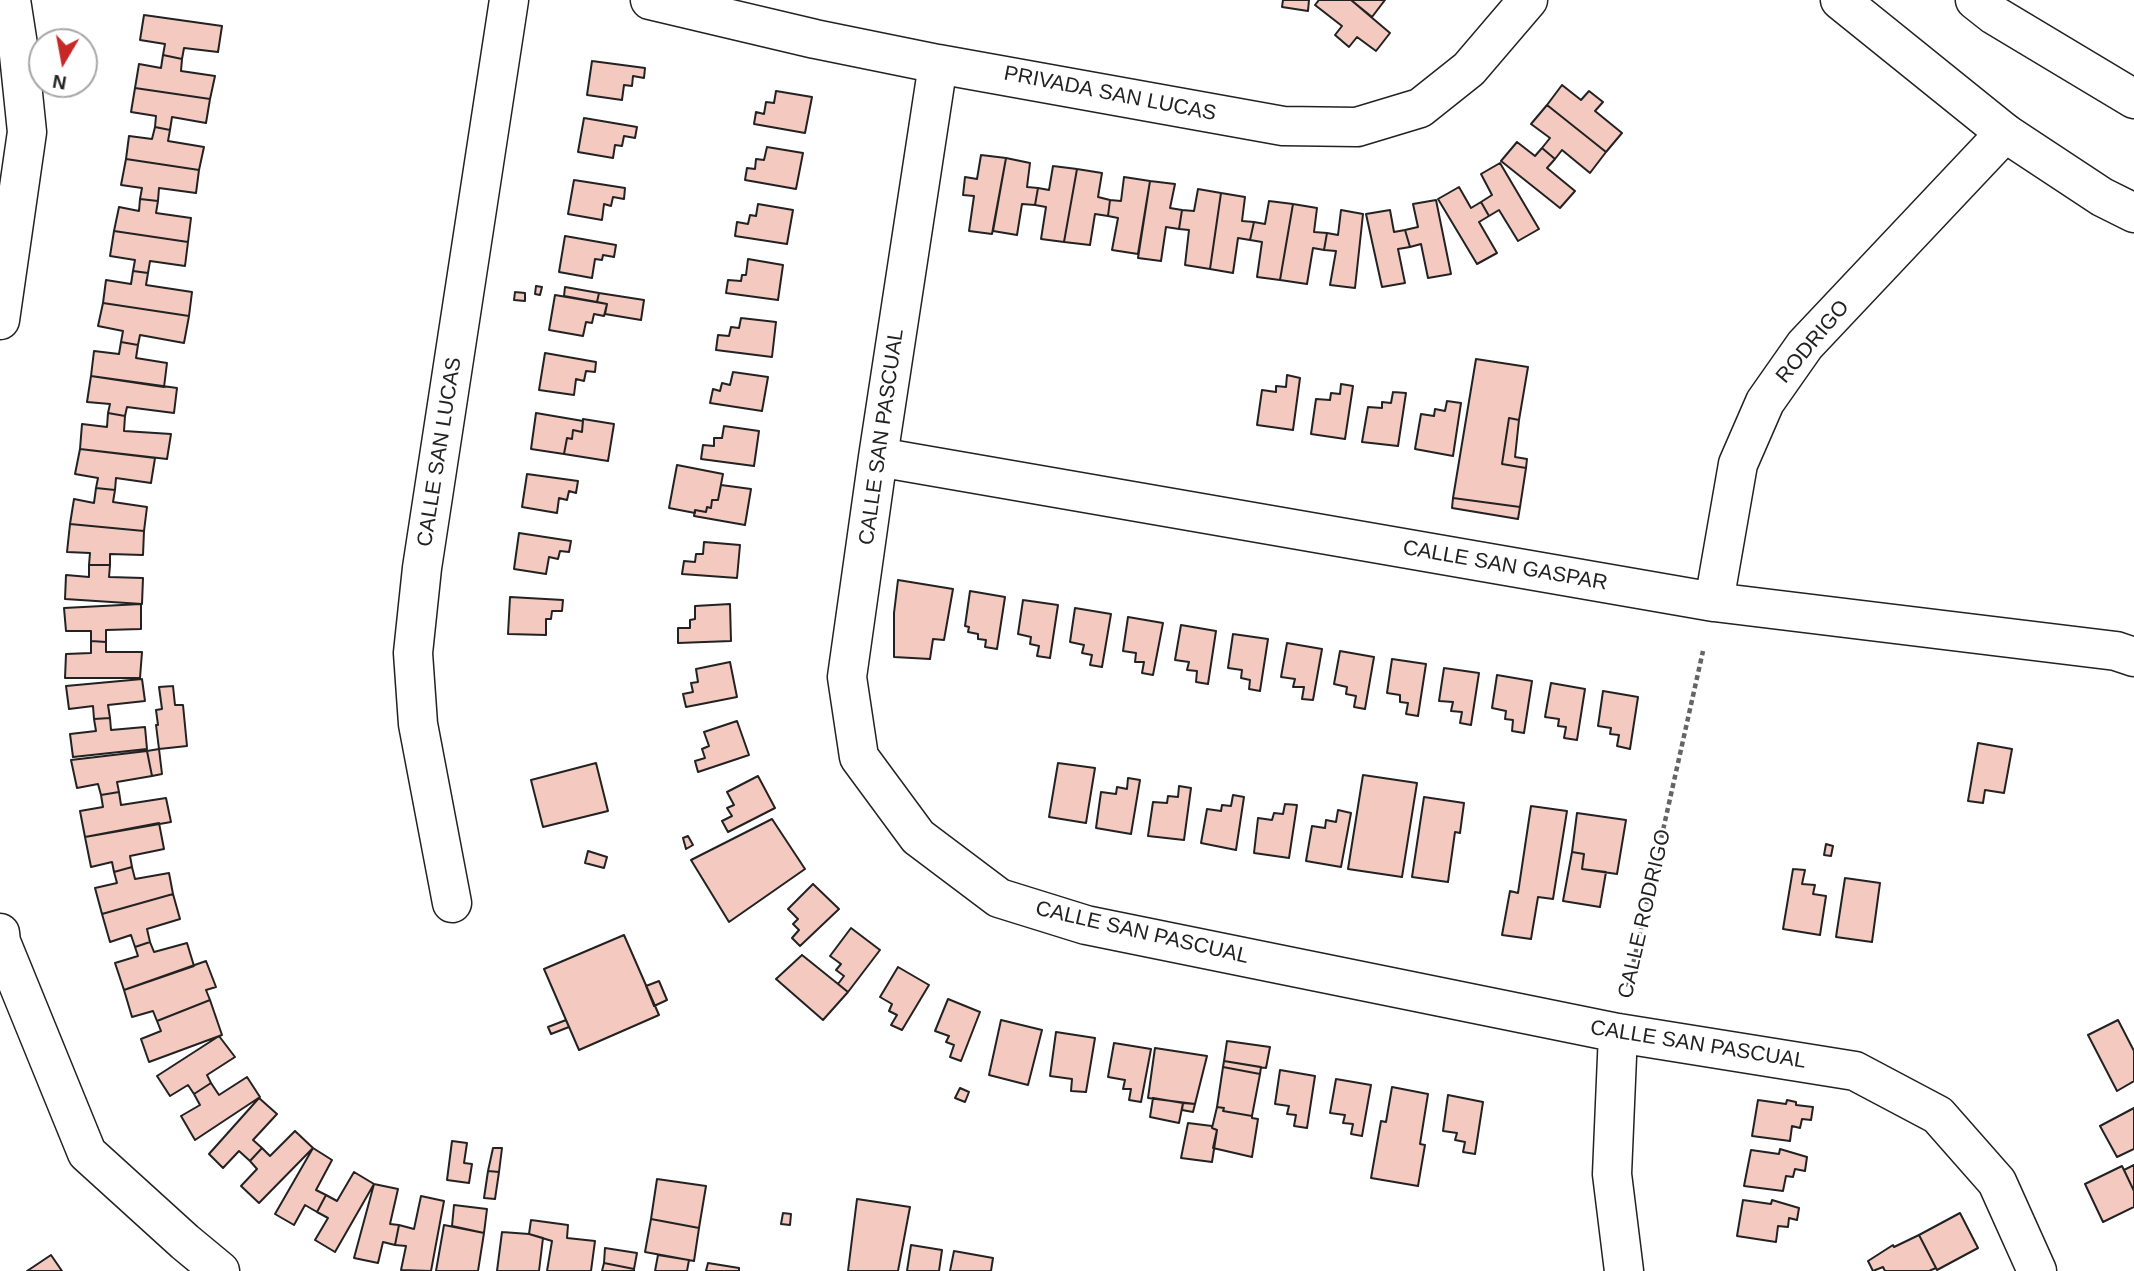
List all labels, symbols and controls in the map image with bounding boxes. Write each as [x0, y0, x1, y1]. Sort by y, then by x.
north arrow [28, 28, 98, 98]
street label: PRIVADA SAN LUCAS [1002, 61, 1218, 127]
text: N [51, 71, 68, 94]
street label: RODRIGO [1771, 295, 1855, 389]
street label: CALLE SAN PASCUAL [854, 327, 910, 547]
street label: CALLE SAN LUCAS [413, 356, 467, 548]
street label: CALLE SAN GASPAR [1401, 536, 1609, 596]
street label: CALLE RODRIGO [1613, 827, 1677, 1001]
street label: CALLE SAN PASCUAL [1033, 896, 1251, 970]
street label: CALLE SAN PASCUAL [1588, 1016, 1808, 1074]

